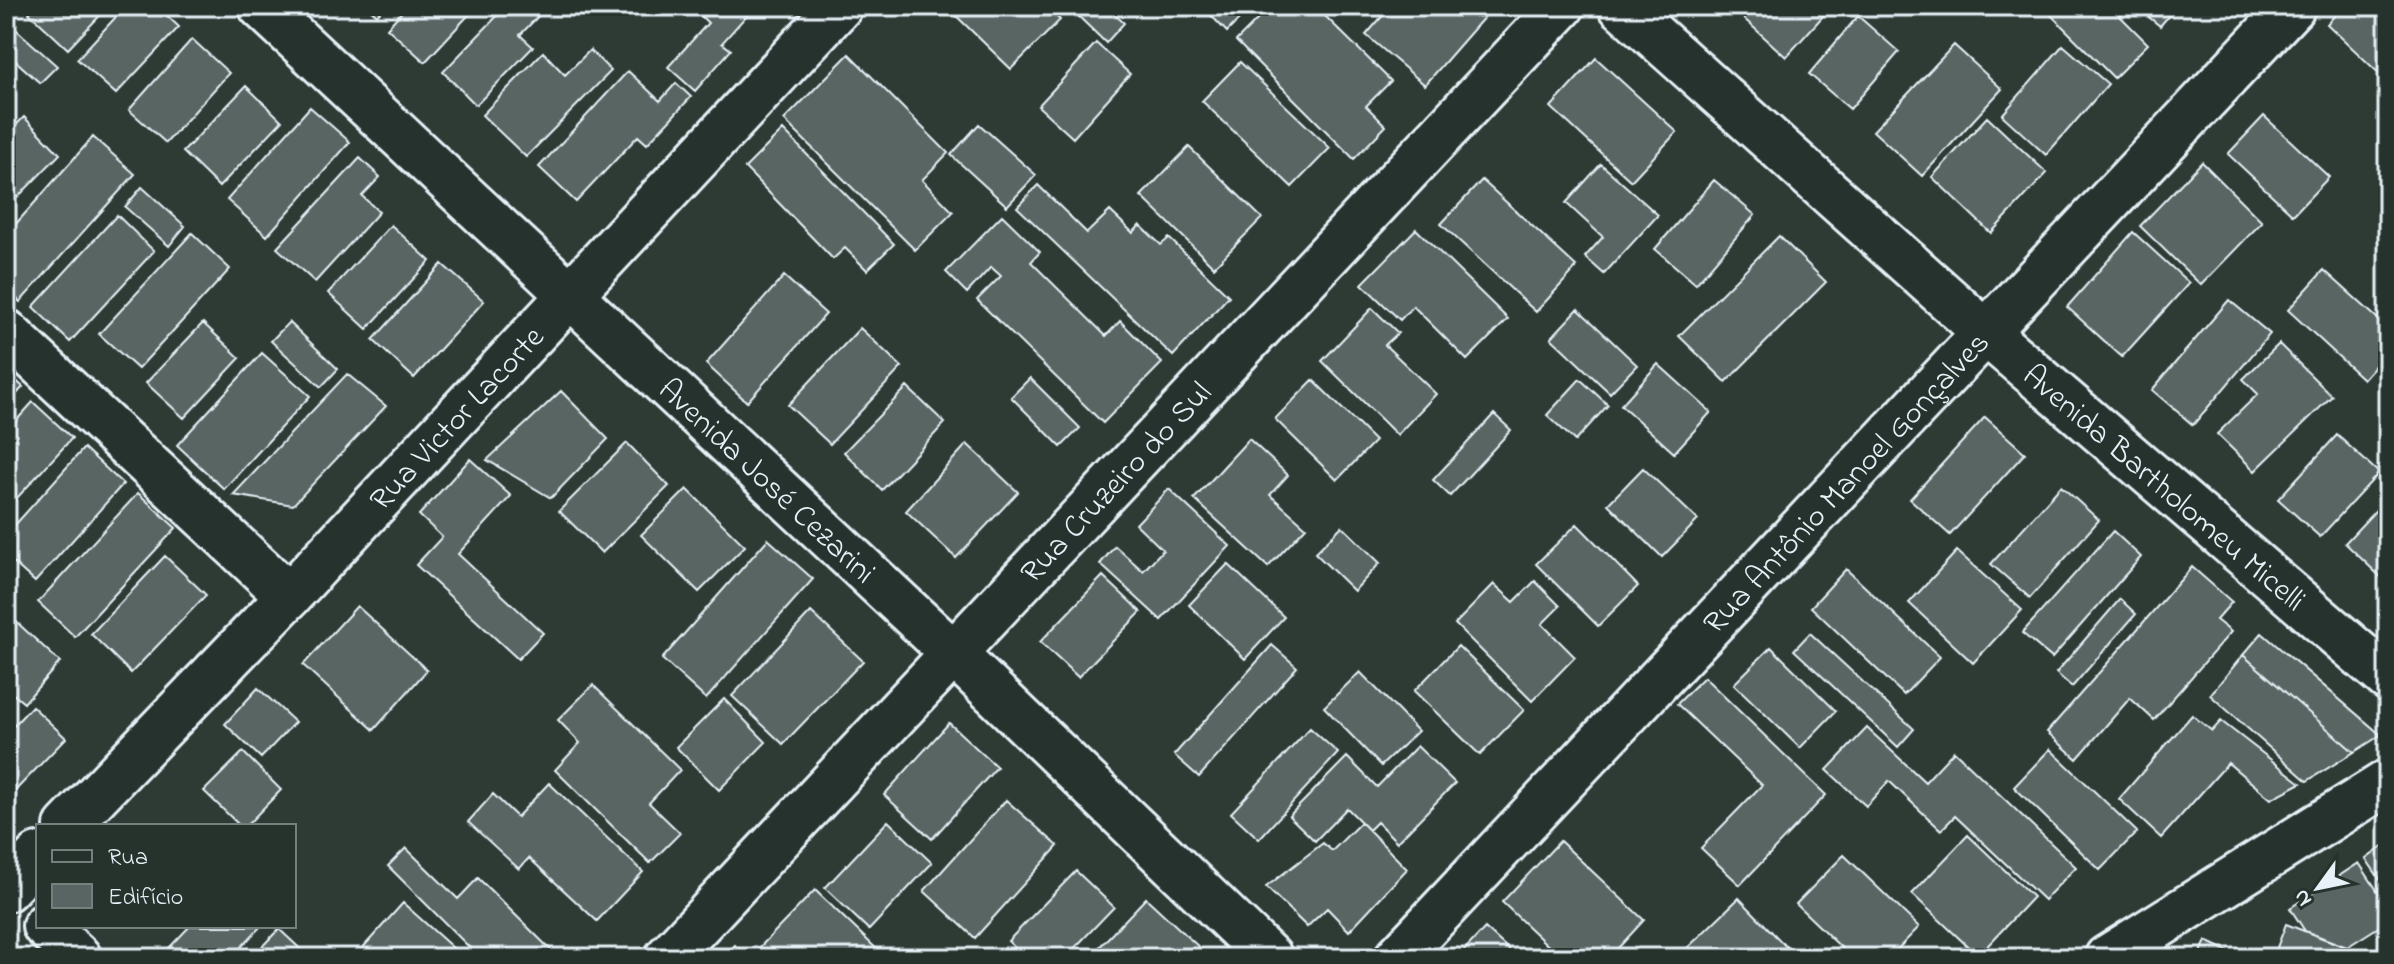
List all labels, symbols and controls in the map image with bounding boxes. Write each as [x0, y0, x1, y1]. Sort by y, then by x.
street label: Rua Victor Lacorte [360, 316, 557, 523]
street label: Rua Antônio Manoel Gonçalves [1693, 322, 2002, 646]
street label: Avenida Bartholomeu Micelli [2011, 354, 2315, 624]
street label: Avenida José Cezarini [646, 369, 885, 596]
street label: Rua Cruzeiro do Sul [1011, 372, 1224, 595]
legend [36, 824, 296, 928]
text: Rua [108, 841, 148, 876]
north arrow [2278, 848, 2358, 928]
text: Edifício [108, 881, 183, 916]
text: N [2286, 882, 2321, 912]

